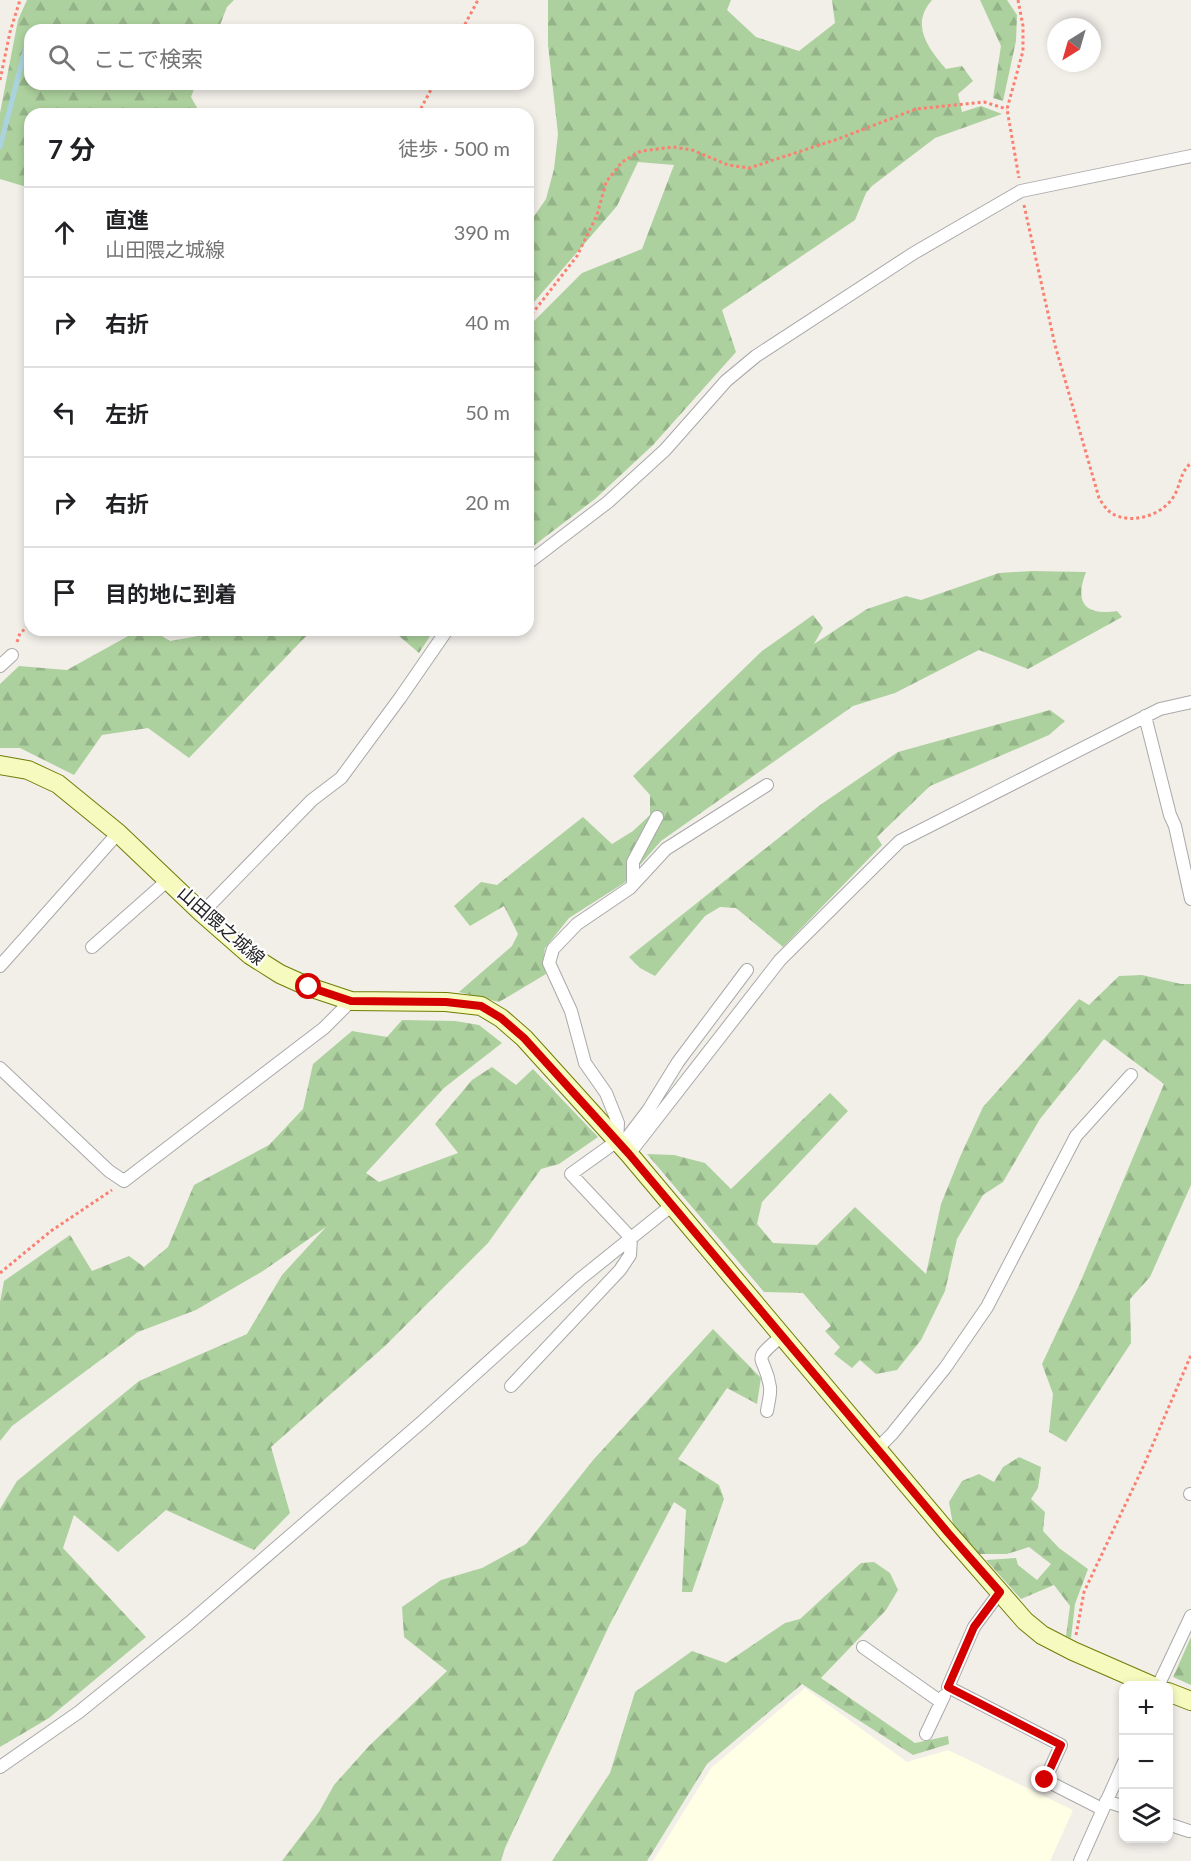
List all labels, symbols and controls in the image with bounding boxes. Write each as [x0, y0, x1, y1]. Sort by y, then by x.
north arrow [1047, 18, 1101, 72]
search box [24, 24, 534, 90]
icon: search [45, 41, 78, 74]
text: ここで検索 [93, 45, 203, 72]
text: 7 分 [48, 133, 95, 165]
text: 徒歩 · 500 m [398, 136, 510, 160]
text: 直進 [105, 206, 149, 233]
icon: ahead [48, 216, 81, 249]
text: 390 m [454, 220, 510, 244]
text: 山田隈之城線 [105, 237, 225, 261]
icon: right [48, 306, 81, 339]
text: 右折 [105, 310, 149, 337]
text: 40 m [465, 310, 510, 334]
icon: left [48, 396, 81, 429]
text: 左折 [105, 400, 149, 427]
text: 50 m [465, 400, 510, 424]
icon: right [48, 486, 81, 519]
text: 右折 [105, 490, 149, 517]
text: 20 m [465, 490, 510, 514]
icon: arrive [48, 576, 81, 609]
text: 目的地に到着 [105, 580, 237, 607]
street label: 山田隈之城線 [174, 882, 270, 969]
route start [295, 973, 321, 999]
map controls [1119, 1681, 1173, 1843]
button: + [1119, 1681, 1173, 1735]
button: − [1119, 1735, 1173, 1789]
route end [1031, 1766, 1057, 1792]
button: layers [1119, 1789, 1173, 1843]

